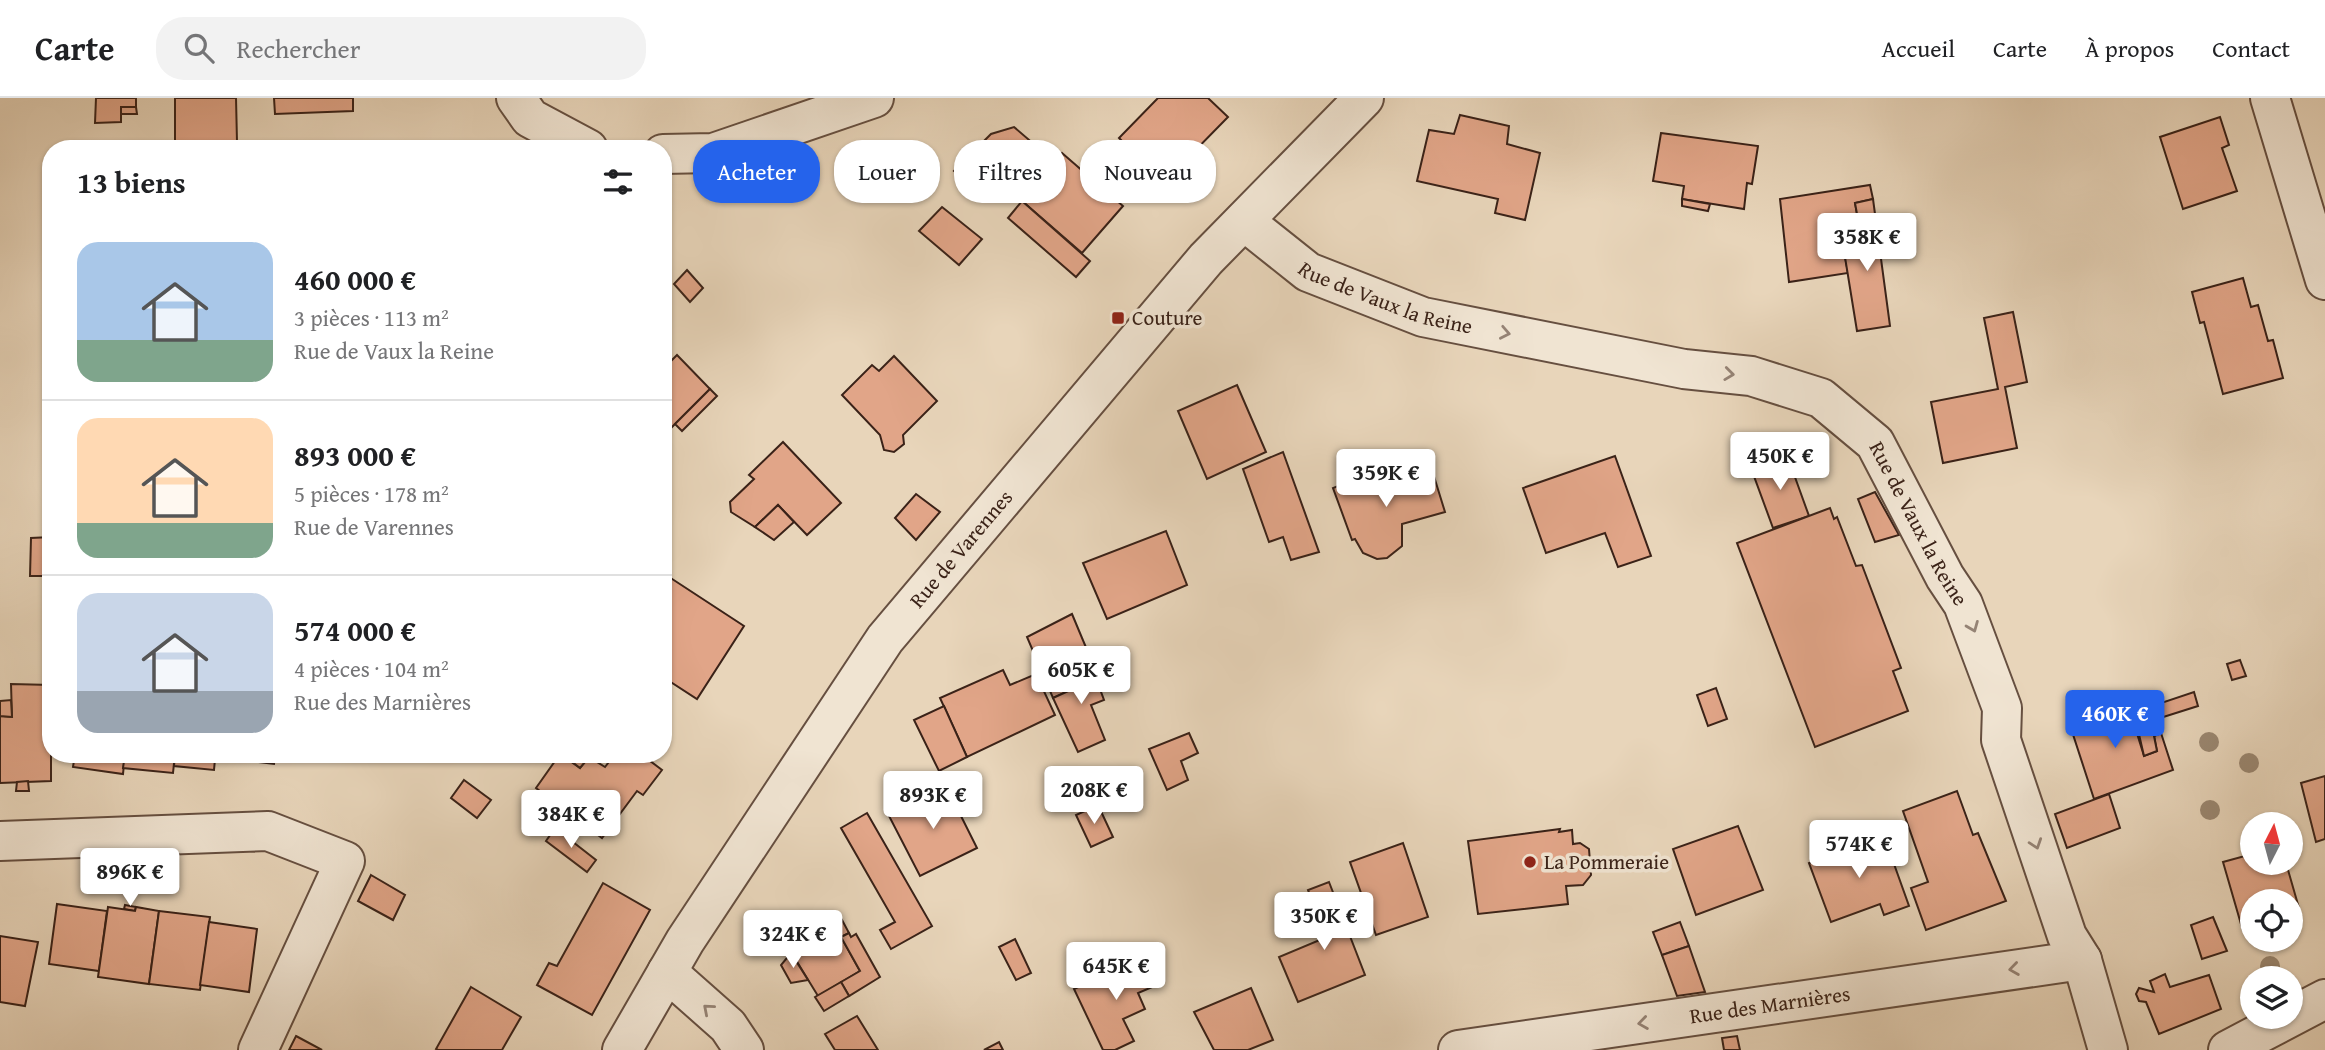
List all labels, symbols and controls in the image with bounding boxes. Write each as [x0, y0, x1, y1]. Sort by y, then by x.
search box [156, 17, 646, 80]
text: Carte [35, 24, 114, 72]
icon: search [180, 29, 218, 67]
text: Rechercher [236, 29, 361, 68]
text: Accueil [1881, 31, 1955, 66]
text: Carte [1993, 31, 2047, 66]
text: À propos [2085, 31, 2174, 66]
text: Contact [2212, 31, 2290, 66]
chip: Acheter [693, 140, 820, 203]
chip: Louer [834, 140, 940, 203]
chip: Filtres [954, 140, 1066, 203]
chip: Nouveau [1080, 140, 1216, 203]
text: 13 biens [77, 160, 186, 204]
icon: filters [599, 163, 637, 201]
pin: 358K € [1810, 214, 1924, 273]
text: 358K € [1833, 219, 1901, 252]
street label: Rue de Vaux la Reine [1291, 254, 1475, 342]
text: 460 000 € [294, 257, 416, 301]
icon: home [133, 270, 217, 354]
text: 3 pièces · 113 m² [294, 301, 449, 334]
place label: Couture [1132, 302, 1203, 333]
marker: Couture [1110, 310, 1126, 326]
one-way arrow [1499, 325, 1511, 340]
text: Rue de Vaux la Reine [294, 334, 494, 367]
one-way arrow [1723, 366, 1735, 381]
pin: 450K € [1723, 432, 1837, 492]
text: 893 000 € [294, 433, 416, 477]
street label: Rue de Vaux la Reine [1862, 436, 1976, 612]
text: 450K € [1746, 438, 1814, 471]
icon: home [133, 446, 217, 530]
pin: 359K € [1329, 450, 1443, 509]
text: 359K € [1352, 455, 1420, 488]
text: 5 pièces · 178 m² [294, 477, 449, 510]
street label: Rue de Varennes [902, 483, 1020, 614]
text: Rue de Varennes [294, 510, 454, 543]
text: 574 000 € [294, 608, 416, 652]
icon: home [133, 621, 217, 705]
one-way arrow [1964, 621, 1978, 633]
pin: 605K € [1024, 646, 1138, 706]
text: 4 pièces · 104 m² [294, 652, 449, 685]
text: 605K € [1047, 652, 1115, 685]
text: Rue des Marnières [294, 685, 471, 718]
pin: 460K € [2058, 690, 2172, 750]
text: 460K € [2081, 696, 2149, 729]
pin: 208K € [1037, 766, 1151, 826]
pin: 893K € [876, 772, 990, 831]
text: 208K € [1060, 772, 1128, 805]
text: 893K € [899, 777, 967, 810]
pin: 384K € [514, 790, 628, 850]
text: 384K € [537, 796, 605, 829]
north arrow [2240, 812, 2303, 875]
map controls [2240, 812, 2303, 1029]
pin: 574K € [1802, 820, 1916, 880]
text: 574K € [1825, 826, 1893, 859]
one-way arrow [2028, 837, 2042, 849]
place label: La Pommeraie [1544, 846, 1669, 877]
pin: 896K € [73, 848, 187, 908]
text: 896K € [96, 854, 164, 887]
marker: La Pommeraie [1522, 854, 1538, 870]
button: locate [2240, 889, 2303, 952]
pin: 350K € [1267, 892, 1381, 952]
text: 350K € [1290, 898, 1358, 931]
pin: 324K € [736, 910, 850, 970]
text: 324K € [759, 916, 827, 949]
pin: 645K € [1059, 942, 1173, 1002]
text: 645K € [1082, 948, 1150, 981]
one-way arrow [2008, 962, 2020, 977]
button: layers [2240, 966, 2303, 1029]
street label: Rue des Marnières [1687, 978, 1852, 1031]
one-way arrow [704, 1005, 717, 1017]
one-way arrow [1637, 1015, 1649, 1030]

